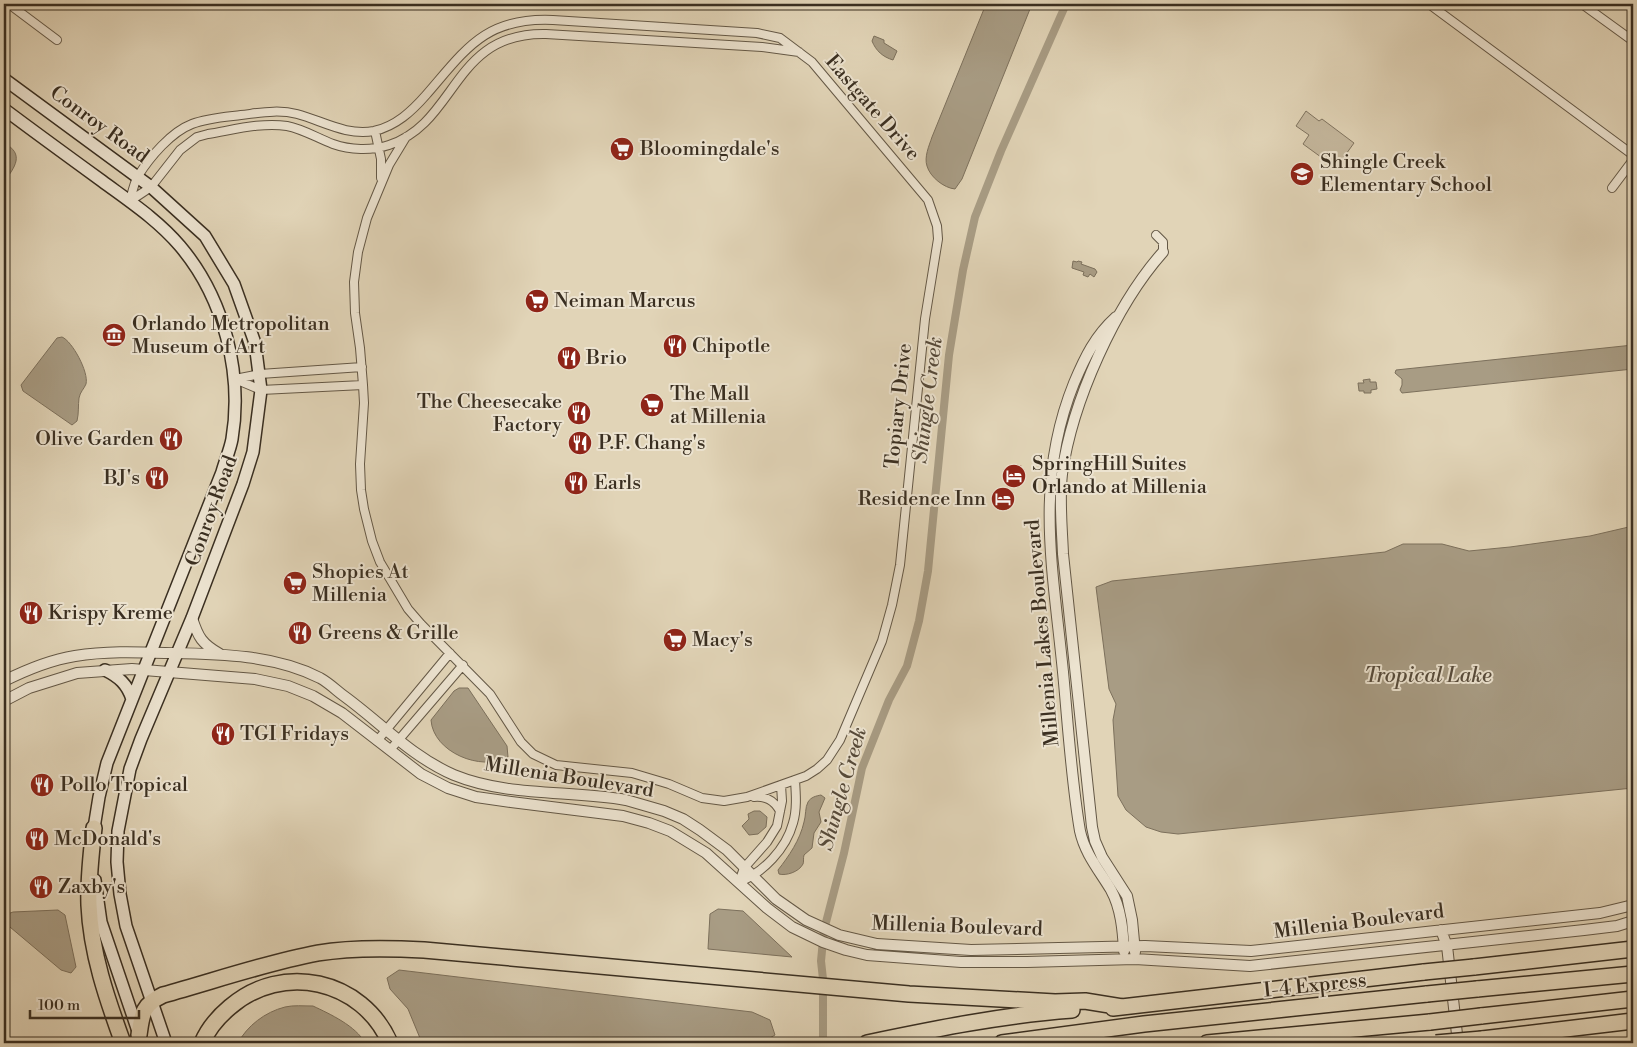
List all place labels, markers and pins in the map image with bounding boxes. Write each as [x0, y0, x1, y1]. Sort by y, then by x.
supermarket icon: Bloomingdale's [609, 136, 635, 162]
place label: Bloomingdale's [639, 137, 780, 162]
place label: Shingle Creek Elementary School [1320, 150, 1492, 198]
school or university icon: Shingle Creek Elementary School [1289, 161, 1315, 187]
supermarket icon: Neiman Marcus [524, 288, 550, 314]
place label: Neiman Marcus [554, 289, 695, 314]
place label: Orlando Metropolitan Museum of Art [132, 312, 330, 360]
museum icon: Orlando Metropolitan Museum of Art [101, 322, 127, 348]
restaurant icon: Chipotle [662, 333, 688, 359]
place label: Chipotle [692, 334, 770, 359]
restaurant icon: Brio [556, 345, 582, 371]
place label: Brio [585, 346, 627, 371]
place label: The Mall at Millenia [670, 382, 767, 430]
place label: The Cheesecake Factory [417, 390, 562, 438]
supermarket icon: The Mall at Millenia [639, 392, 665, 418]
restaurant icon: The Cheesecake Factory [566, 400, 592, 426]
restaurant icon: Olive Garden [158, 426, 184, 452]
place label: Olive Garden [35, 427, 154, 452]
restaurant icon: P.F. Chang's [567, 430, 593, 456]
place label: P.F. Chang's [598, 431, 706, 456]
place label: SpringHill Suites Orlando at Millenia [1032, 452, 1208, 500]
hotel icon: SpringHill Suites Orlando at Millenia [1001, 463, 1027, 489]
restaurant icon: BJ's [144, 465, 170, 491]
place label: BJ's [103, 466, 140, 491]
restaurant icon: Earls [563, 470, 589, 496]
place label: Earls [594, 471, 641, 496]
hotel icon: Residence Inn [990, 486, 1016, 512]
place label: Residence Inn [858, 487, 986, 512]
place label: Shopies At Millenia [312, 560, 409, 608]
supermarket icon: Shopies At Millenia [282, 570, 308, 596]
restaurant icon: Krispy Kreme [18, 600, 44, 626]
place label: Krispy Kreme [48, 601, 173, 626]
restaurant icon: Greens & Grille [287, 620, 313, 646]
place label: Greens & Grille [318, 621, 459, 646]
supermarket icon: Macy's [662, 627, 688, 653]
place label: Macy's [692, 628, 753, 653]
restaurant icon: TGI Fridays [210, 721, 236, 747]
place label: TGI Fridays [240, 722, 349, 747]
restaurant icon: Pollo Tropical [29, 772, 55, 798]
place label: Pollo Tropical [60, 773, 188, 798]
restaurant icon: McDonald's [24, 826, 50, 852]
place label: McDonald's [54, 827, 161, 852]
restaurant icon: Zaxby's [28, 874, 54, 900]
place label: Zaxby's [58, 875, 125, 900]

